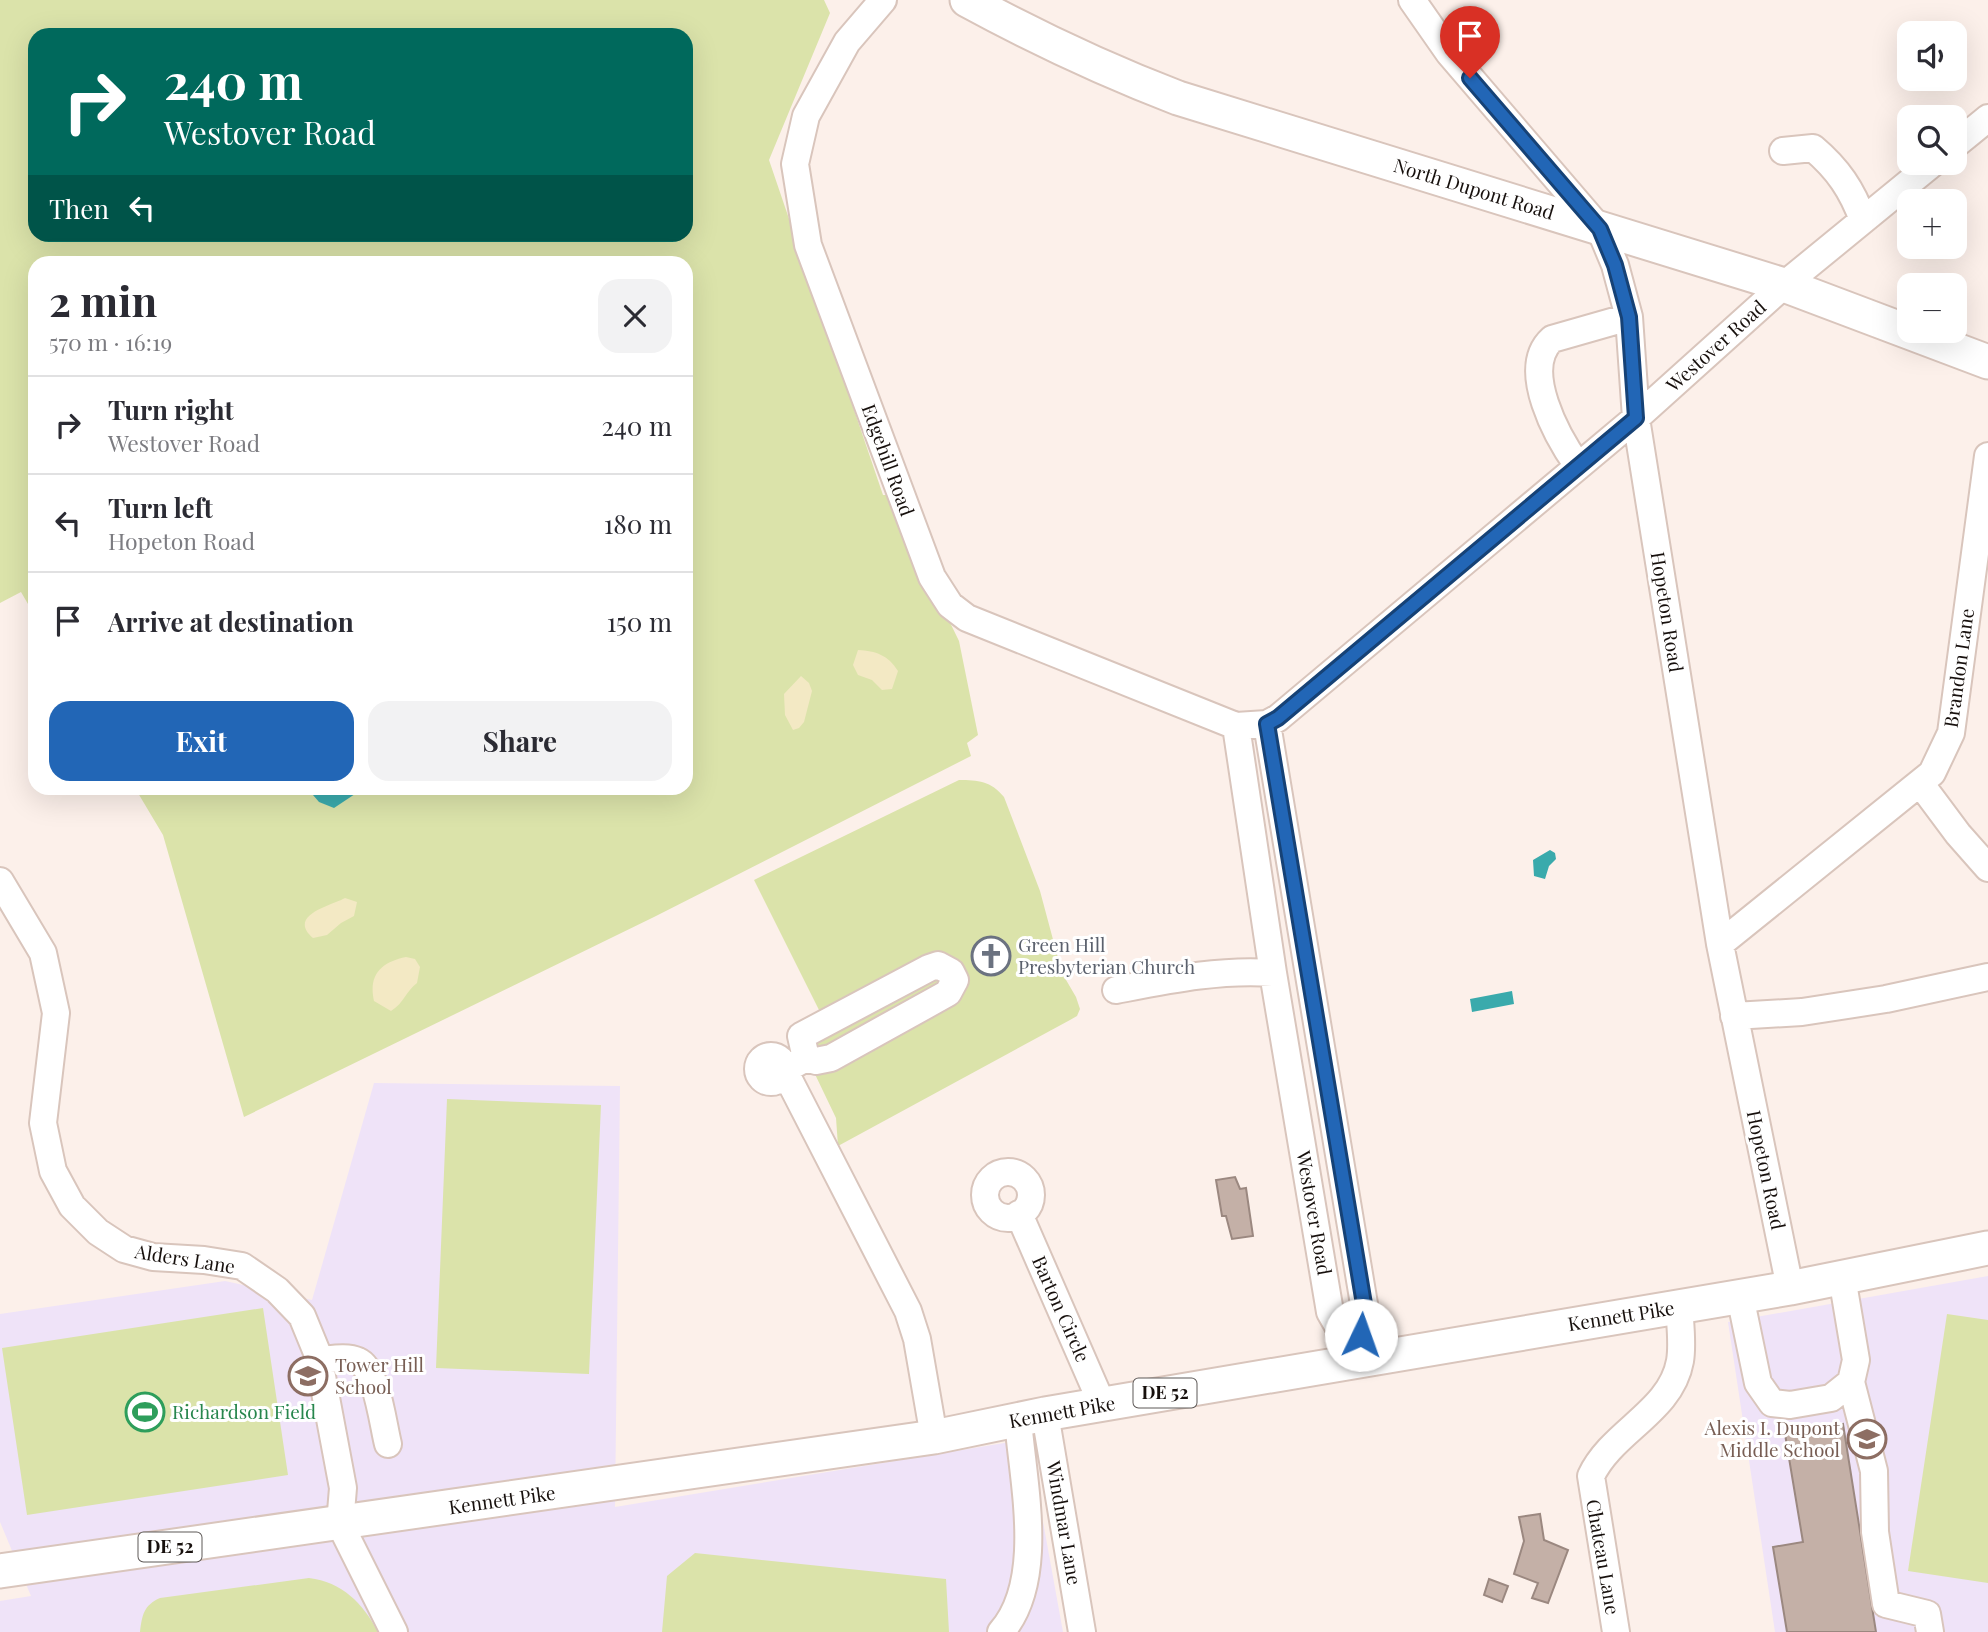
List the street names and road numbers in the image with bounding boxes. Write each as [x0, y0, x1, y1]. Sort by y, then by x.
street label: North Dupont Road [1391, 151, 1558, 225]
street label: Westover Road [1659, 294, 1771, 398]
street label: Edgehill Road [857, 400, 921, 519]
street label: Hopeton Road [1646, 550, 1690, 674]
street label: Brandon Lane [1937, 607, 1979, 729]
street label: Hopeton Road [1742, 1108, 1792, 1232]
street label: Westover Road [1291, 1148, 1339, 1277]
street label: Alders Lane [132, 1237, 237, 1279]
street label: Barton Circle [1027, 1251, 1097, 1366]
street label: Kennett Pike [1566, 1294, 1676, 1336]
road number: DE 52 [1134, 1378, 1196, 1408]
street label: Kennett Pike [1007, 1389, 1117, 1433]
street label: Windmar Lane [1041, 1458, 1089, 1587]
street label: Kennett Pike [447, 1479, 557, 1519]
street label: Chateau Lane [1581, 1497, 1627, 1617]
road number: DE 52 [138, 1532, 202, 1562]

